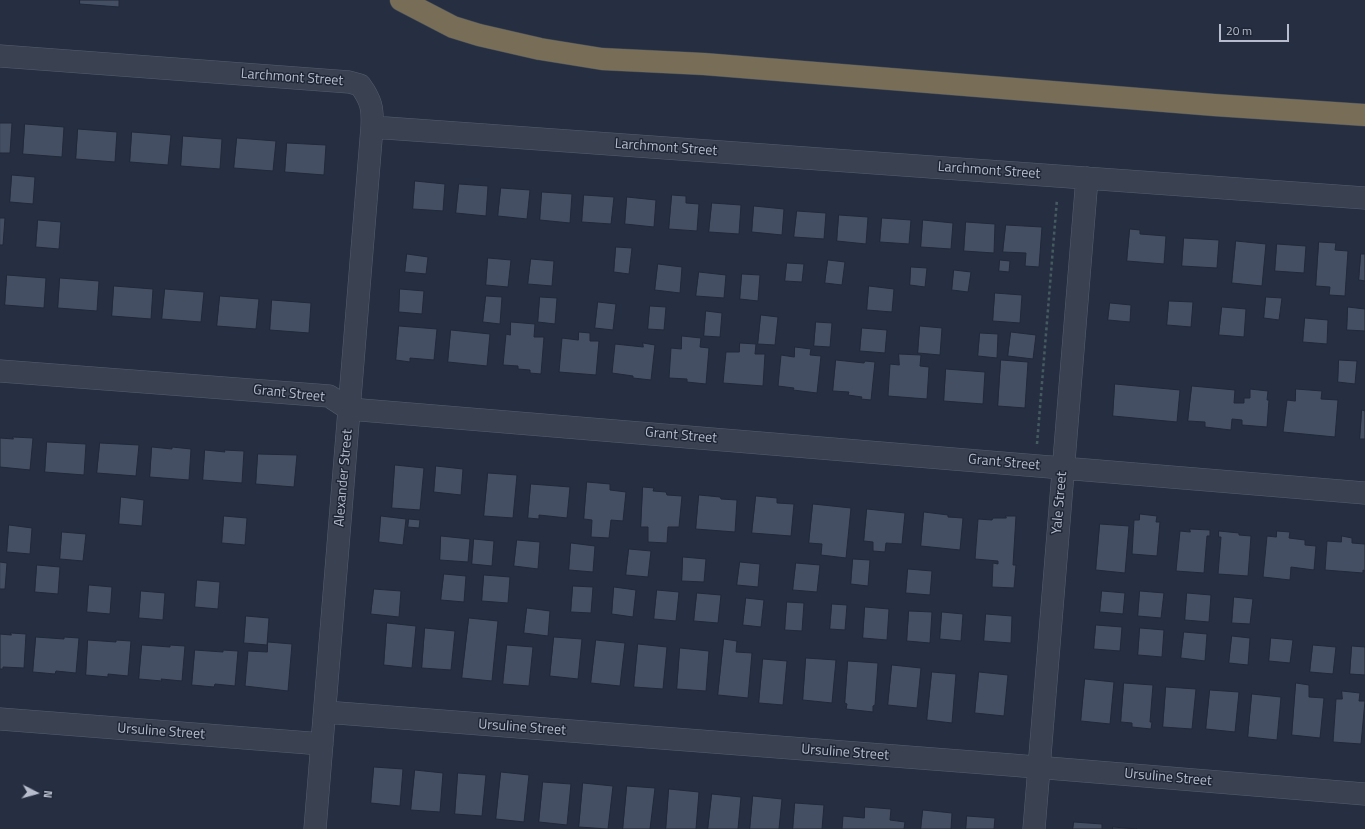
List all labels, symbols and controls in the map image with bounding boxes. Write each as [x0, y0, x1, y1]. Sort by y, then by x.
scale bar [1221, 16, 1291, 42]
text: 20 m [1226, 21, 1252, 40]
street label: Larchmont Street [240, 66, 344, 90]
street label: Larchmont Street [614, 136, 718, 160]
street label: Larchmont Street [937, 159, 1041, 183]
street label: Grant Street [252, 382, 326, 406]
street label: Grant Street [644, 424, 718, 448]
street label: Alexander Street [331, 429, 357, 527]
street label: Grant Street [967, 451, 1041, 475]
street label: Yale Street [1049, 471, 1071, 535]
street label: Ursuline Street [478, 717, 566, 739]
street label: Ursuline Street [117, 721, 205, 743]
street label: Ursuline Street [801, 742, 889, 764]
street label: Ursuline Street [1124, 766, 1212, 790]
north arrow [16, 773, 56, 813]
text: N [40, 790, 56, 799]

